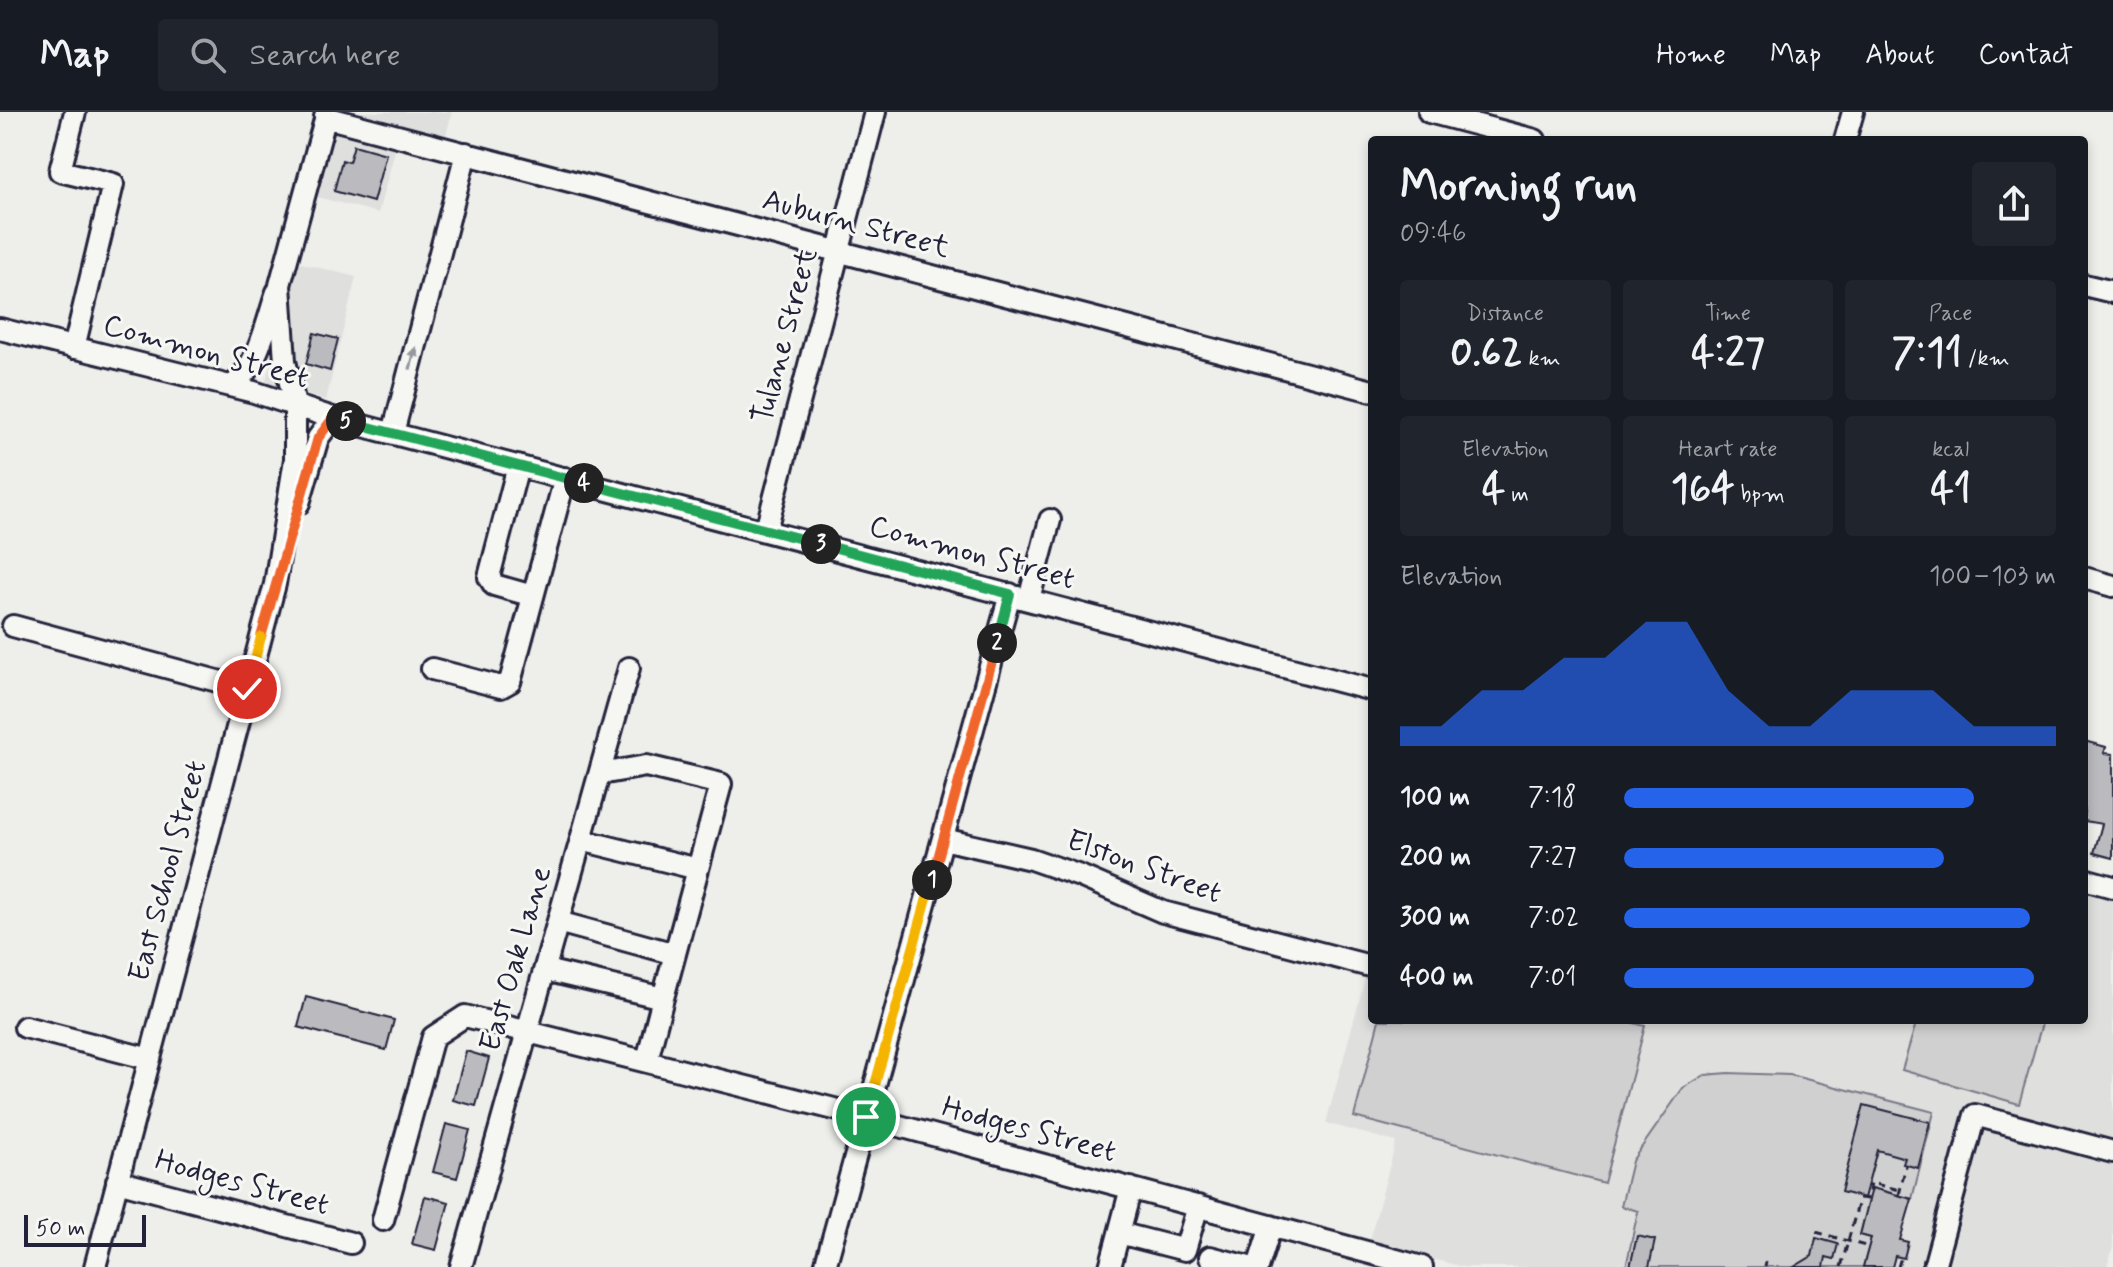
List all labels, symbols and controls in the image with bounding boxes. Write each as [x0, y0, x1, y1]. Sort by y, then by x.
search box [158, 19, 718, 91]
text: Map [40, 31, 110, 80]
icon: search [186, 33, 230, 77]
text: Search here [250, 36, 401, 75]
text: Home [1656, 37, 1726, 74]
text: Map [1770, 37, 1821, 74]
text: About [1865, 37, 1934, 74]
text: Contact [1978, 37, 2073, 74]
text: Morning run [1400, 158, 1637, 216]
button: share [1972, 162, 2056, 246]
street label: Auburn Street [758, 180, 954, 268]
text: 09:46 [1400, 217, 1466, 251]
street label: Tulane Street [743, 244, 827, 428]
text: Distance [1467, 300, 1544, 328]
text: Time [1705, 300, 1751, 328]
text: Pace [1929, 300, 1973, 328]
street label: Common Street [99, 306, 313, 398]
text: 0.62 [1450, 328, 1522, 380]
text: 4:27 [1691, 328, 1765, 380]
text: 7:11 [1892, 328, 1962, 380]
one-way arrow [407, 345, 419, 370]
text: km [1522, 345, 1560, 373]
text: /km [1962, 345, 2010, 373]
pin: 5 [326, 401, 366, 441]
text: 5 [339, 407, 353, 435]
text: Elevation [1462, 436, 1549, 464]
text: Heart rate [1679, 436, 1777, 464]
text: kcal [1932, 436, 1969, 464]
pin: 4 [564, 463, 604, 503]
text: 4 [1482, 464, 1505, 516]
text: 164 [1671, 464, 1735, 516]
text: 41 [1930, 464, 1971, 516]
text: 4 [578, 469, 590, 497]
text: m [1505, 481, 1529, 509]
text: bpm [1735, 481, 1785, 509]
street label: Common Street [865, 507, 1079, 599]
pin: 3 [801, 524, 841, 564]
text: 3 [816, 530, 826, 558]
text: Elevation [1400, 560, 1502, 594]
text: 100–103 m [1929, 560, 2056, 594]
pin: 2 [977, 623, 1017, 663]
text: 2 [992, 629, 1002, 657]
pin [213, 655, 281, 723]
icon: check [225, 667, 269, 711]
street label: East School Street [120, 756, 216, 986]
text: 100 m [1400, 781, 1470, 815]
text: 7:18 [1528, 781, 1577, 815]
street label: Elston Street [1061, 821, 1227, 913]
text: 200 m [1400, 841, 1471, 875]
text: 7:27 [1528, 841, 1577, 875]
pin: 1 [912, 860, 952, 900]
street label: East Oak Lane [471, 862, 561, 1056]
text: 1 [927, 866, 937, 894]
text: 300 m [1400, 901, 1470, 935]
text: 7:02 [1528, 901, 1579, 935]
text: 400 m [1400, 961, 1473, 995]
text: 7:01 [1528, 961, 1576, 995]
pin [832, 1083, 900, 1151]
street label: Hodges Street [937, 1088, 1120, 1174]
icon: arrive [844, 1095, 888, 1139]
street label: Hodges Street [150, 1141, 333, 1227]
scale bar [24, 1211, 146, 1247]
text: 50 m [36, 1215, 85, 1243]

